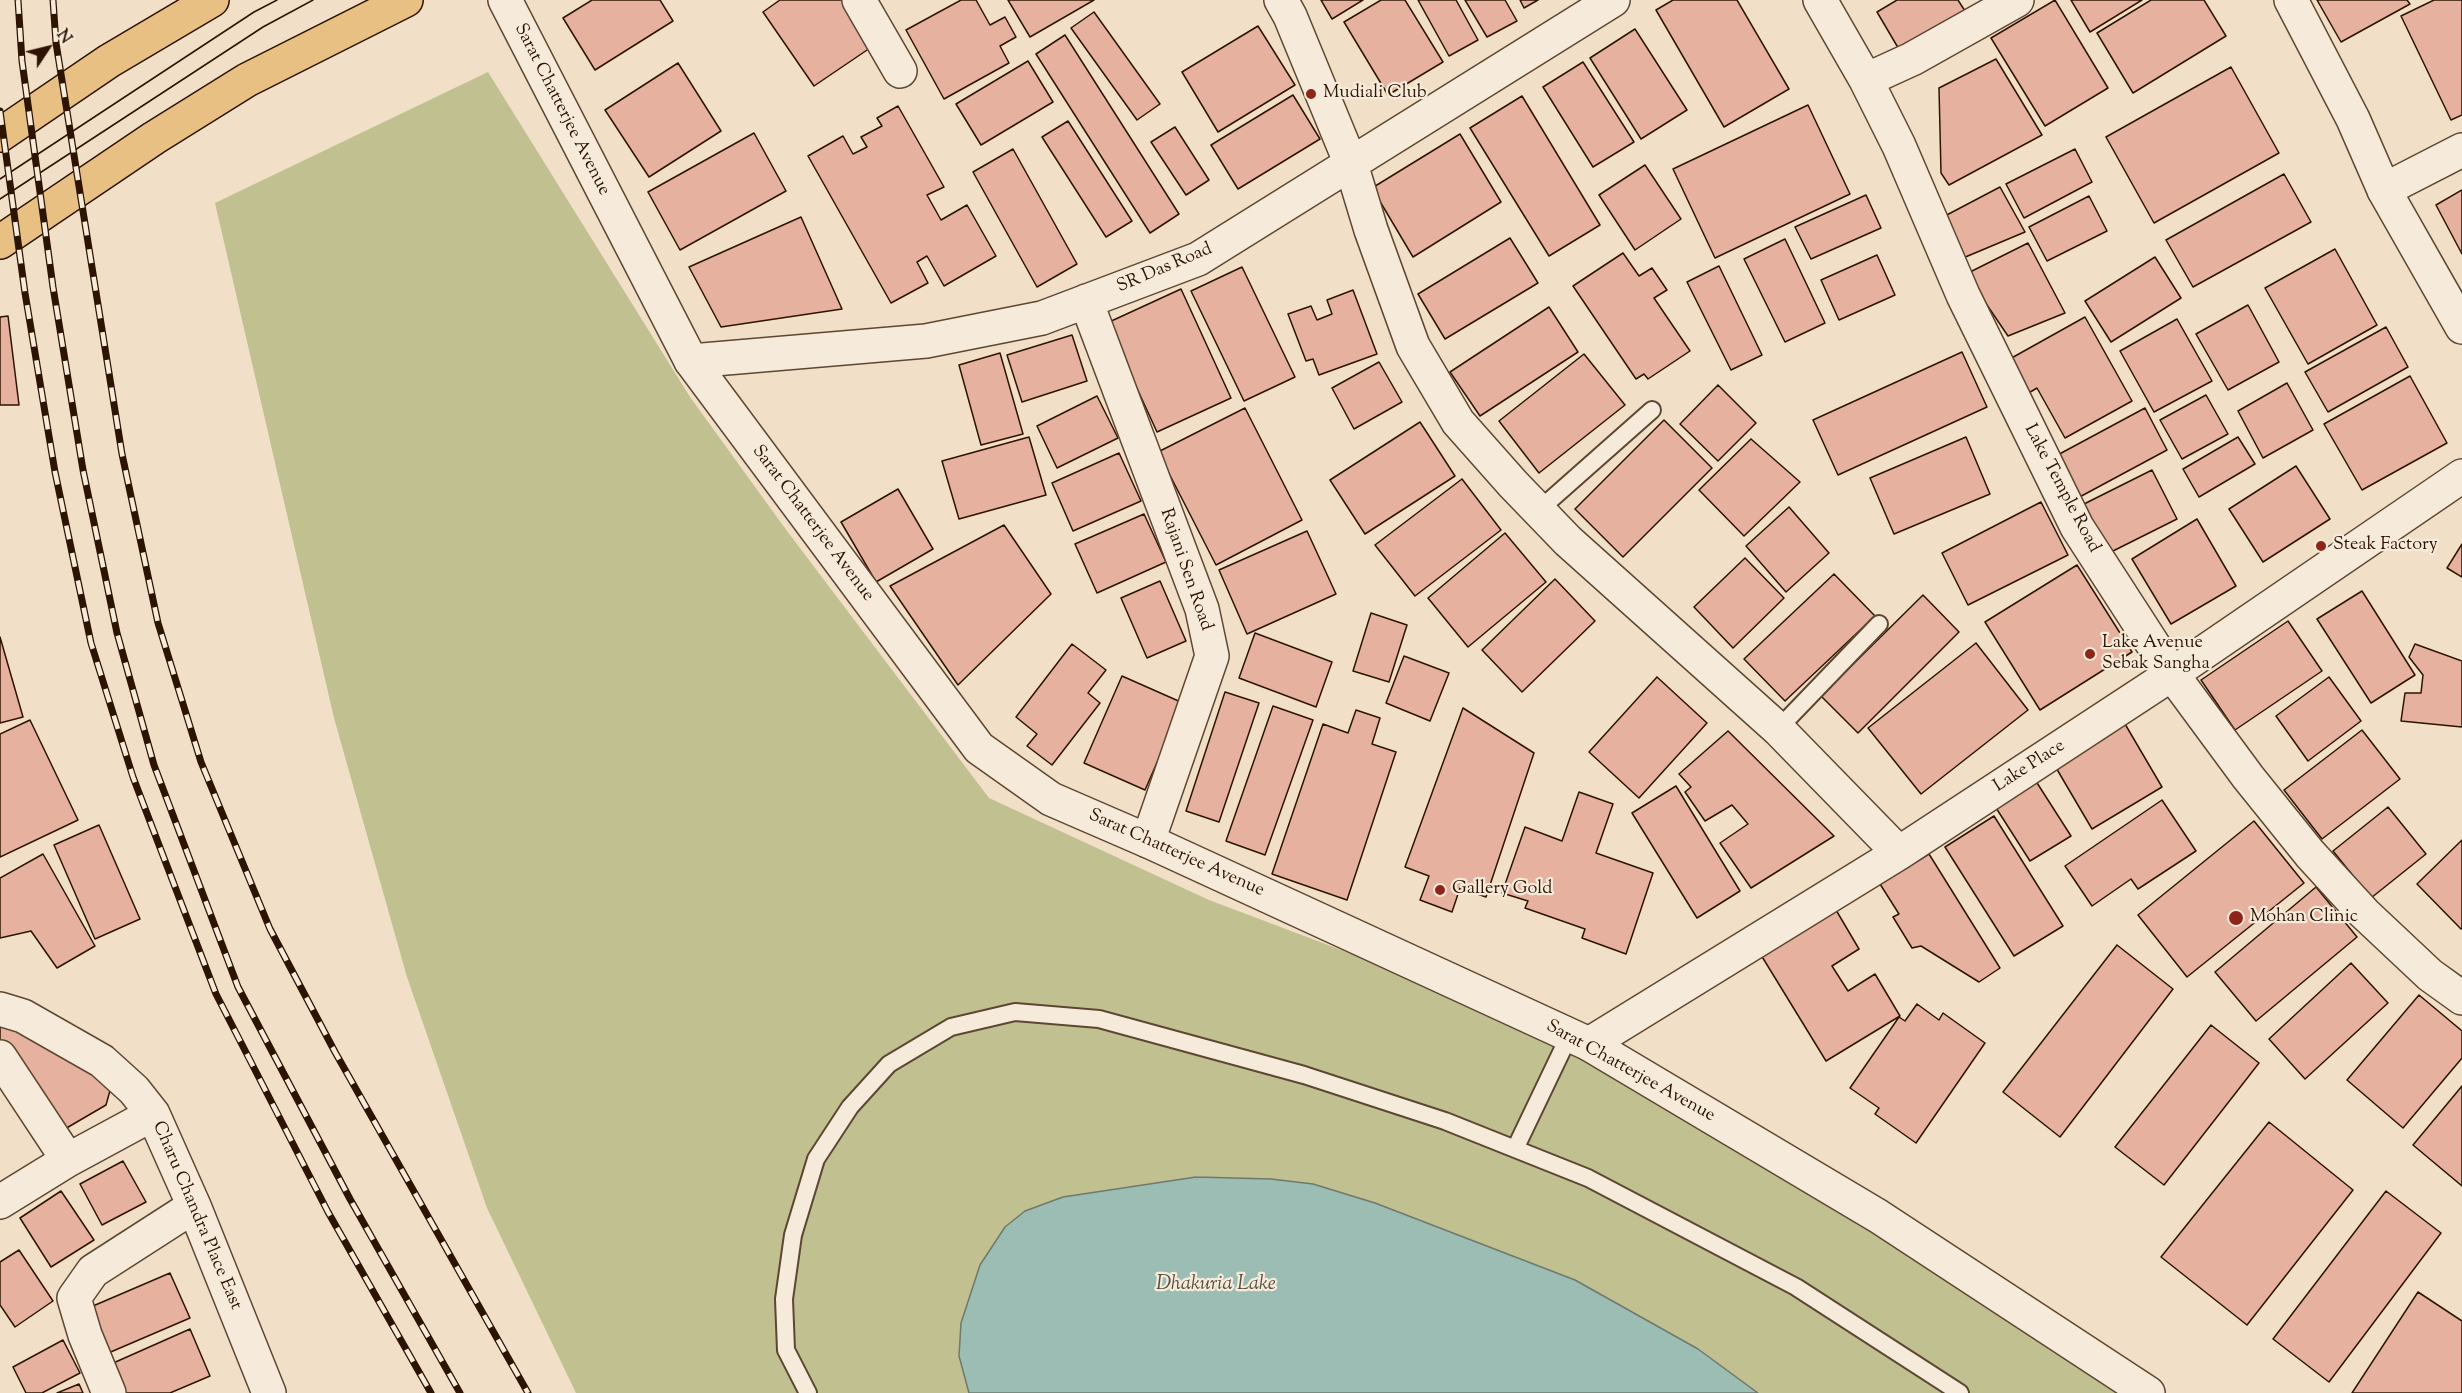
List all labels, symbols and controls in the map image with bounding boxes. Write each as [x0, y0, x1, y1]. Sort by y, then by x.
north arrow [18, 18, 78, 78]
street label: Sarat Chatterjee Avenue [508, 20, 614, 200]
text: N [50, 26, 76, 49]
place label: Mudiali Club [1323, 83, 1427, 105]
marker: Mudiali Club [1304, 87, 1318, 101]
street label: SR Das Road [1114, 239, 1216, 299]
street label: Lake Temple Road [2018, 421, 2104, 557]
street label: Sarat Chatterjee Avenue [746, 442, 878, 606]
street label: Rajani Sen Road [1154, 506, 1216, 634]
place label: Steak Factory [2333, 535, 2438, 557]
marker: Steak Factory [2314, 539, 2328, 553]
place label: Lake Avenue Sebak Sangha [2102, 633, 2210, 676]
marker: Lake Avenue Sebak Sangha [2083, 647, 2097, 661]
street label: Lake Place [1990, 736, 2070, 798]
street label: Sarat Chatterjee Avenue [1085, 805, 1267, 903]
place label: Gallery Gold [1452, 879, 1552, 901]
marker: Gallery Gold [1433, 883, 1447, 897]
place label: Mohan Clinic [2250, 907, 2358, 929]
marker: Mohan Clinic [2227, 909, 2245, 927]
street label: Sarat Chatterjee Avenue [1542, 1016, 1718, 1128]
street label: Charu Chandra Place East [146, 1118, 246, 1314]
water label: Dhakuria Lake [1156, 1274, 1276, 1298]

